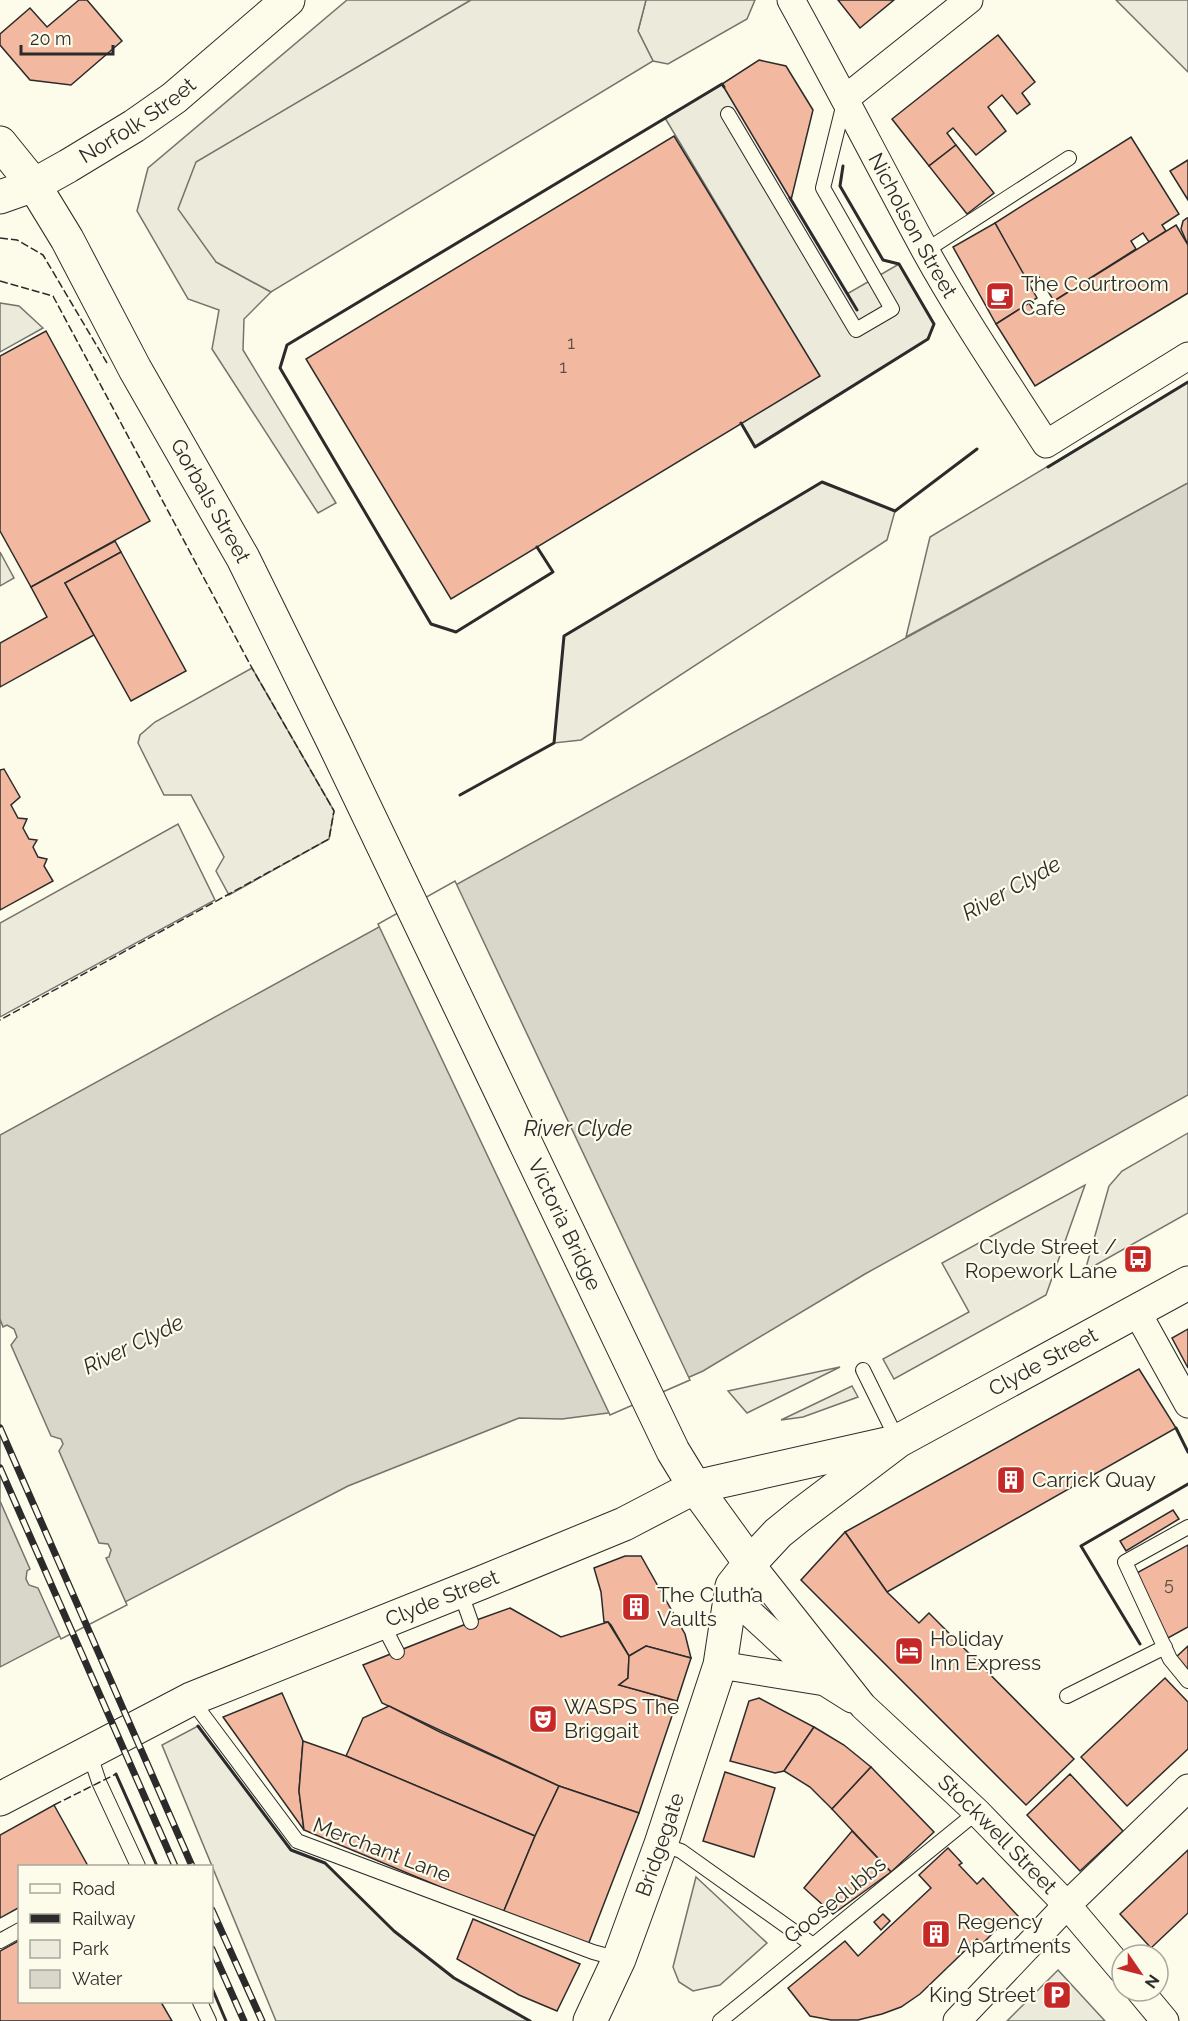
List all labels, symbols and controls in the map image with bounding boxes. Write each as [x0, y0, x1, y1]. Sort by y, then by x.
scale bar [21, 18, 112, 56]
text: 20 m [30, 28, 72, 49]
street label: Norfolk Street [74, 72, 201, 168]
street label: Nicholson Street [863, 148, 963, 302]
place label: The Courtroom Cafe [1021, 271, 1169, 320]
cafe icon: The Courtroom Cafe [984, 280, 1016, 312]
house number: 1 [567, 332, 575, 353]
house number: 1 [559, 356, 567, 377]
street label: Gorbals Street [166, 434, 256, 567]
water label: River Clyde [957, 850, 1065, 926]
water label: River Clyde [524, 1115, 633, 1141]
street label: Victoria Bridge [523, 1155, 607, 1294]
place label: Clyde Street / Ropework Lane [965, 1234, 1117, 1283]
bus stop icon: Clyde Street / Ropework Lane [1122, 1243, 1154, 1275]
water label: River Clyde [78, 1308, 188, 1379]
street label: Clyde Street [984, 1322, 1101, 1401]
building icon: Carrick Quay [995, 1464, 1027, 1496]
place label: Carrick Quay [1032, 1467, 1156, 1492]
street label: Clyde Street [382, 1564, 502, 1632]
house number: 5 [1164, 1573, 1174, 1594]
place label: The Clutha Vaults [657, 1582, 763, 1631]
building icon: The Clutha Vaults [620, 1591, 652, 1623]
place label: Holiday Inn Express [930, 1626, 1041, 1675]
hotel icon: Holiday Inn Express [893, 1635, 925, 1667]
place label: WASPS The Briggait [564, 1694, 679, 1743]
theatre icon: WASPS The Briggait [527, 1703, 559, 1735]
street label: Stockwell Street [933, 1769, 1062, 1899]
street label: Bridgegate [630, 1790, 689, 1900]
street label: Merchant Lane [310, 1812, 455, 1887]
street label: Goosedubbs [779, 1851, 891, 1948]
legend [18, 1865, 213, 2003]
text: Road [72, 1878, 115, 1899]
text: Railway [72, 1908, 136, 1929]
place label: Regency Apartments [957, 1909, 1071, 1958]
building icon: Regency Apartments [920, 1918, 952, 1950]
text: Park [72, 1938, 109, 1959]
north arrow [1110, 1943, 1170, 2003]
text: Water [72, 1968, 123, 1989]
text: N [1141, 1971, 1163, 1992]
parking icon: King Street [1041, 1979, 1073, 2011]
place label: King Street [929, 1982, 1036, 2007]

